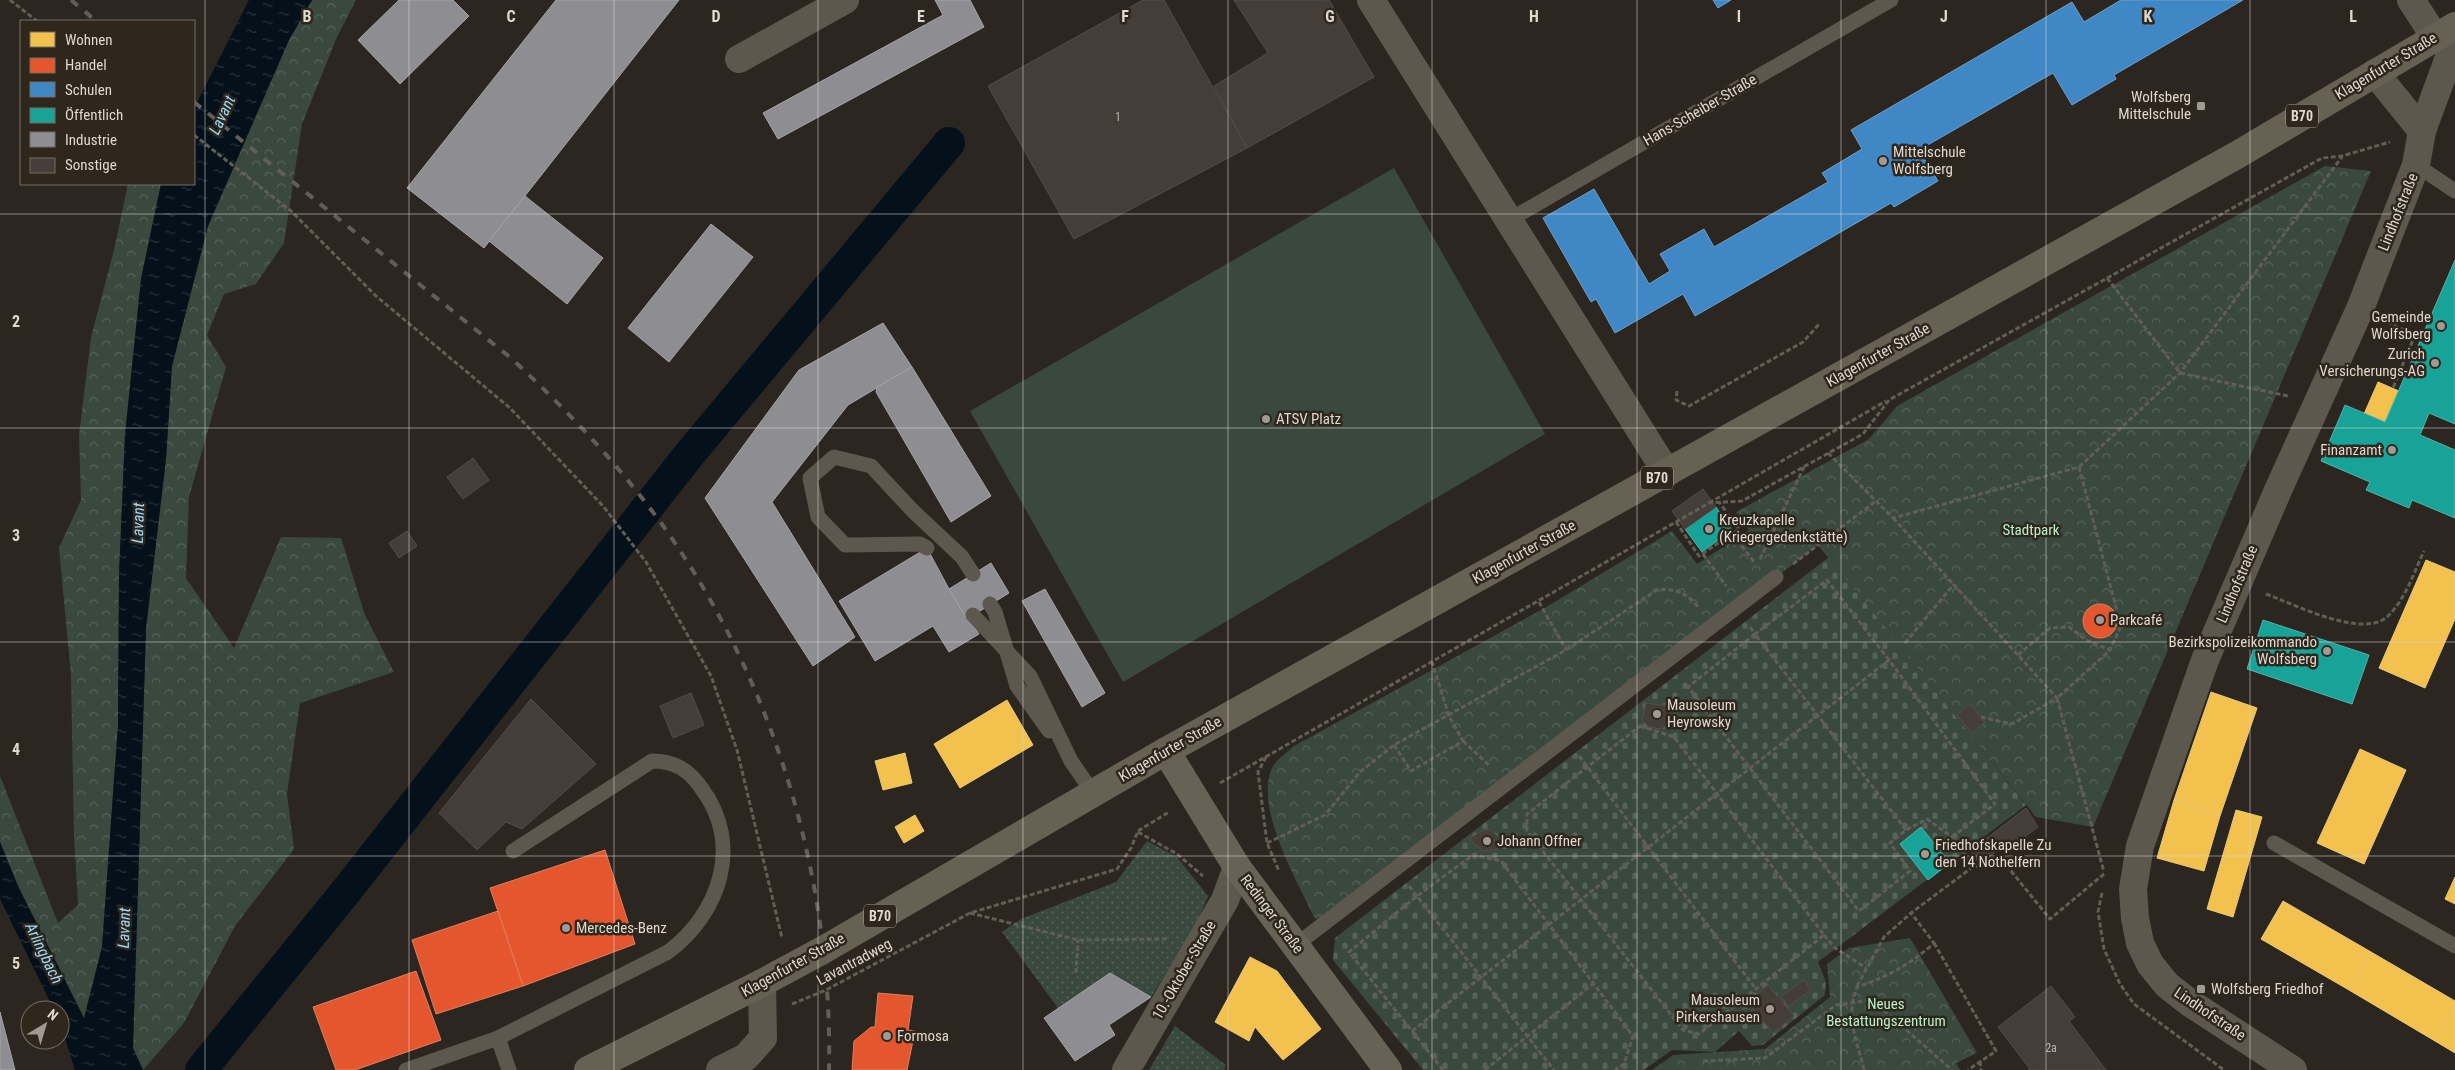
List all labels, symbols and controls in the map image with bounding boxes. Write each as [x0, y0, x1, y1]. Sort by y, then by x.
text: B [303, 7, 312, 26]
text: C [506, 7, 516, 26]
text: D [711, 7, 721, 26]
text: E [917, 7, 925, 26]
text: F [1121, 7, 1129, 26]
text: G [1325, 7, 1335, 26]
text: H [1529, 7, 1539, 26]
text: I [1737, 7, 1741, 26]
text: J [1940, 7, 1948, 26]
text: K [2144, 7, 2153, 26]
text: L [2349, 7, 2357, 26]
legend [20, 20, 195, 185]
street label: Klagenfurter Straße [2332, 29, 2440, 103]
text: Wohnen [65, 31, 113, 49]
text: Handel [65, 56, 107, 74]
street label: Hans-Scheiber-Straße [1640, 70, 1760, 150]
text: Schulen [65, 81, 112, 99]
place label: Wolfsberg Mittelschule [2118, 88, 2191, 123]
water label: Lavant [205, 92, 239, 137]
marker: Wolfsberg Mittelschule [2195, 100, 2207, 112]
road number: B70 [2286, 104, 2318, 128]
text: Öffentlich [65, 106, 123, 124]
house number: 1 [1115, 110, 1121, 124]
text: Industrie [65, 131, 117, 149]
place label: Mittelschule Wolfsberg [1893, 143, 1966, 178]
marker: Mittelschule Wolfsberg [1877, 155, 1889, 167]
text: Sonstige [65, 156, 117, 174]
street label: Lindhofstraße [2374, 170, 2422, 254]
place label: Gemeinde Wolfsberg [2371, 308, 2431, 343]
text: 2 [12, 312, 20, 331]
street label: Klagenfurter Straße [1823, 319, 1933, 391]
marker: Gemeinde Wolfsberg [2435, 320, 2447, 332]
place label: Zurich Versicherungs-AG [2319, 345, 2425, 380]
marker: Zurich Versicherungs-AG [2429, 357, 2441, 369]
place label: ATSV Platz [1276, 410, 1341, 428]
marker: ATSV Platz [1260, 413, 1272, 425]
place label: Finanzamt [2320, 441, 2382, 459]
marker: Finanzamt [2386, 444, 2398, 456]
road number: B70 [1641, 466, 1673, 489]
water label: Lavant [128, 502, 148, 544]
place label: Kreuzkapelle (Kriegergedenkstätte) [1719, 511, 1848, 546]
street label: Klagenfurter Straße [1469, 516, 1579, 588]
park label: Stadtpark [2002, 521, 2060, 539]
marker: Kreuzkapelle (Kriegergedenkstätte) [1703, 523, 1715, 535]
text: 3 [12, 526, 20, 545]
street label: Lindhofstraße [2213, 543, 2261, 625]
place label: Parkcafé [2110, 611, 2162, 629]
marker: Parkcafé [2094, 614, 2106, 626]
place label: Bezirkspolizeikommando Wolfsberg [2169, 633, 2317, 668]
marker: Bezirkspolizeikommando Wolfsberg [2321, 645, 2333, 657]
place label: Mausoleum Heyrowsky [1667, 696, 1736, 731]
marker: Mausoleum Heyrowsky [1651, 708, 1663, 720]
street label: Klagenfurter Straße [1116, 712, 1224, 786]
text: 4 [12, 740, 20, 759]
place label: Johann Offner [1497, 832, 1582, 850]
marker: Johann Offner [1481, 835, 1493, 847]
place label: Friedhofskapelle Zu den 14 Nothelfern [1935, 836, 2052, 871]
marker: Friedhofskapelle Zu den 14 Nothelfern [1919, 848, 1931, 860]
street label: Redinger Straße [1236, 871, 1308, 957]
road number: B70 [864, 904, 896, 928]
water label: Lavant [114, 907, 134, 949]
street label: 10.-Oktober-Straße [1148, 917, 1220, 1023]
water label: Arlingbach [21, 918, 67, 987]
place label: Mercedes-Benz [576, 919, 667, 937]
marker: Mercedes-Benz [560, 922, 572, 934]
street label: Klagenfurter Straße [738, 929, 848, 1001]
street label: Lavantradweg [813, 935, 895, 989]
text: 5 [12, 954, 20, 973]
place label: Wolfsberg Friedhof [2211, 980, 2324, 998]
street label: Lindhofstraße [2171, 983, 2249, 1045]
marker: Wolfsberg Friedhof [2195, 983, 2207, 995]
place label: Mausoleum Pirkershausen [1676, 991, 1760, 1026]
park label: Neues Bestattungszentrum [1826, 995, 1946, 1030]
north arrow [20, 1000, 70, 1050]
marker: Mausoleum Pirkershausen [1764, 1003, 1776, 1015]
text: N [45, 1006, 61, 1024]
place label: Formosa [897, 1027, 949, 1045]
marker: Formosa [881, 1030, 893, 1042]
house number: 2a [2045, 1041, 2057, 1055]

